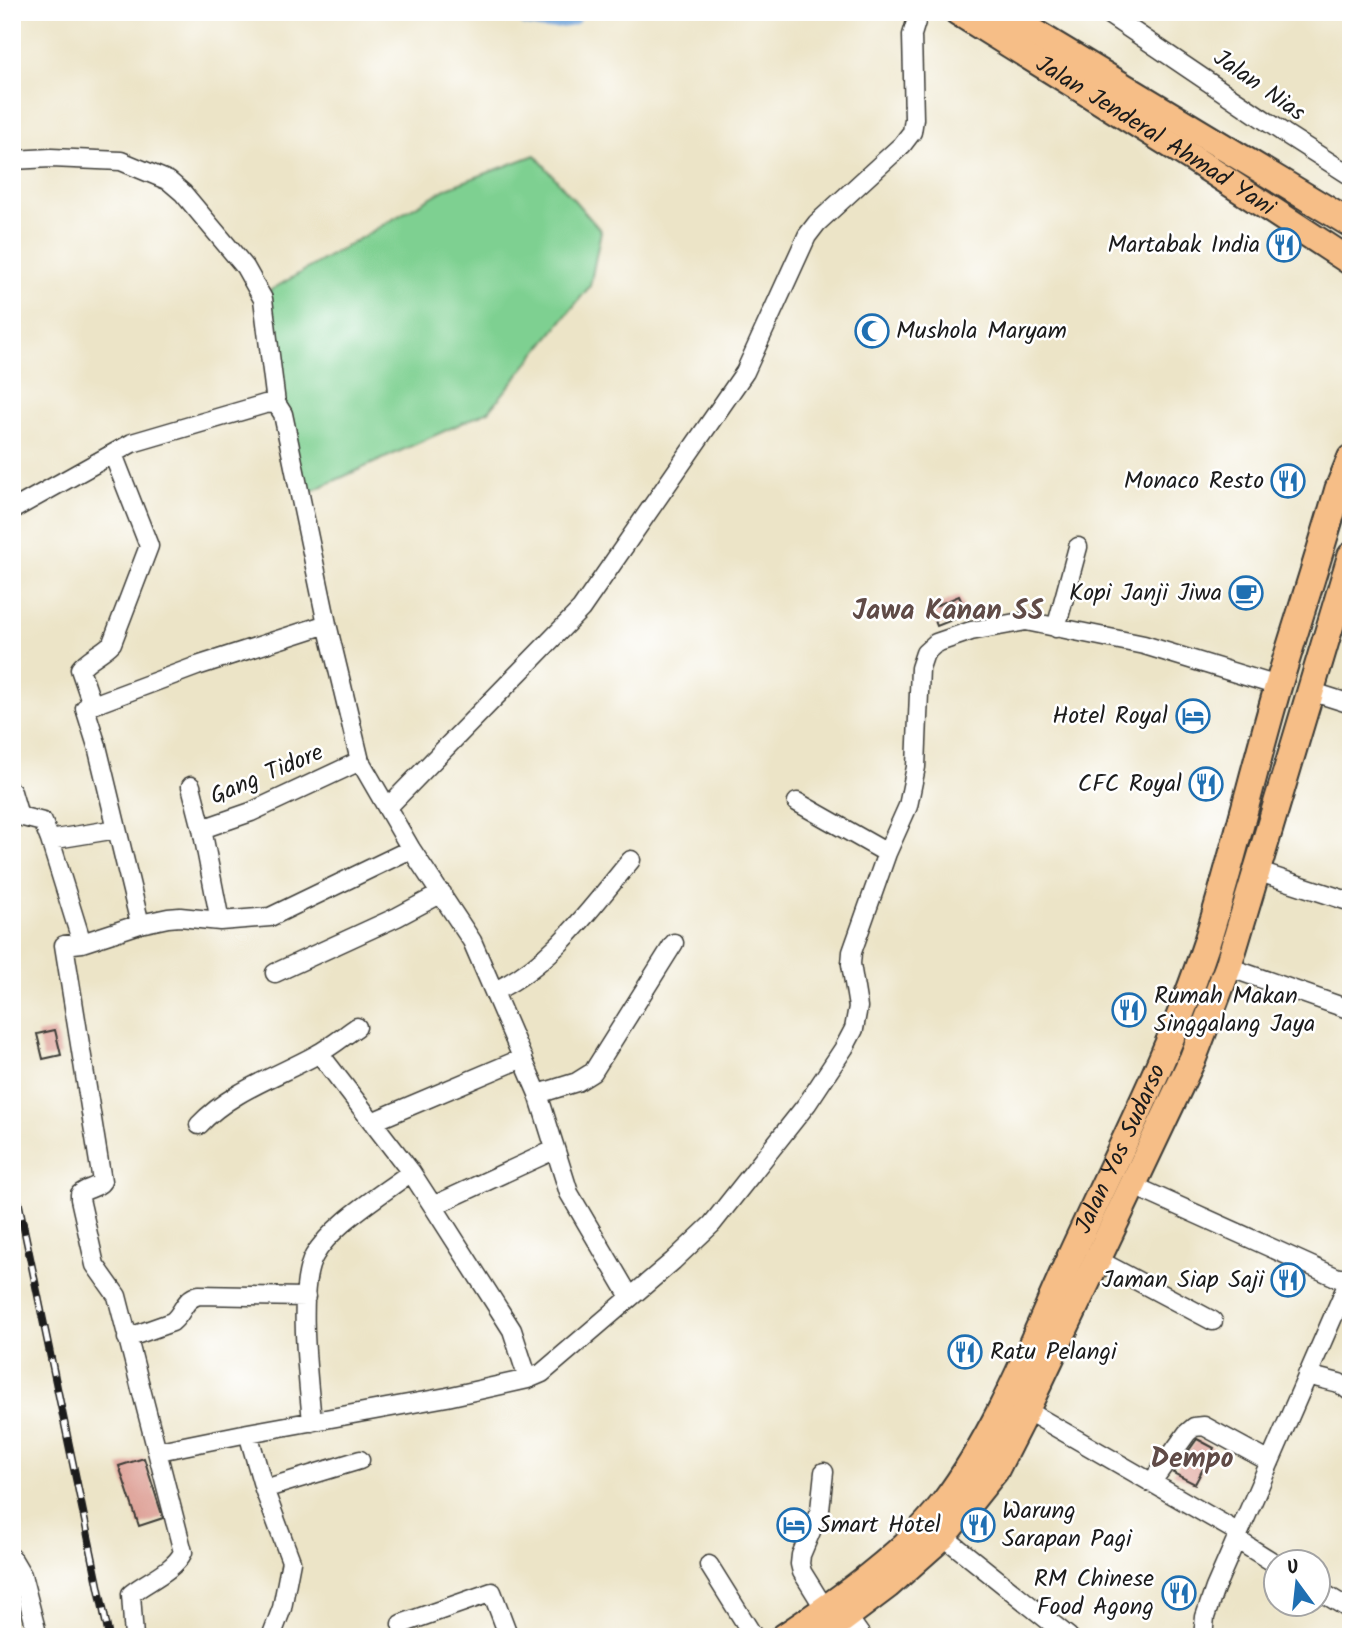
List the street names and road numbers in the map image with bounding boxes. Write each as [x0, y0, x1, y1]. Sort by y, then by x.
street label: Jalan Nias [1205, 40, 1313, 132]
street label: Jalan Jenderal Ahmad Yani [1028, 45, 1284, 228]
street label: Gang Tidore [204, 734, 330, 816]
street label: Jalan Yos Sudarso [1064, 1058, 1177, 1240]

